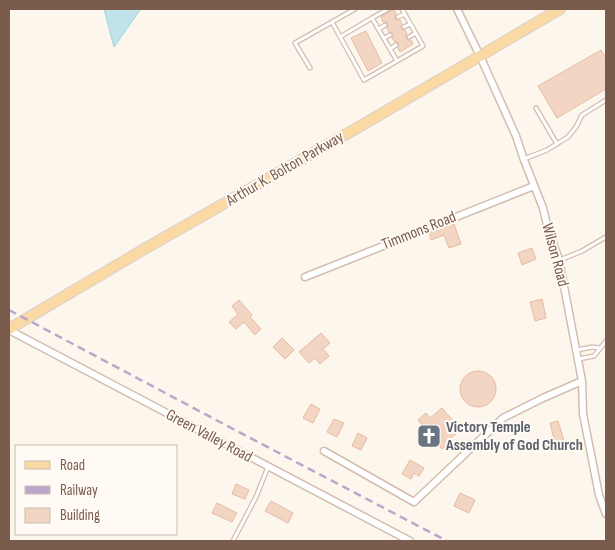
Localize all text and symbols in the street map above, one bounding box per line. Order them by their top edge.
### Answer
street label: Arthur K. Bolton Parkway [222,128,347,211]
street label: Timmons Road [379,207,459,255]
street label: Wilson Road [537,221,573,289]
street label: Green Valley Road [163,405,255,467]
place label: Victory Temple Assembly of God Church [445,418,583,455]
church icon: Victory Temple Assembly of God Church [416,423,442,449]
legend [15,445,178,535]
text: Road [60,456,85,475]
text: Railway [60,481,98,500]
text: Building [60,506,100,525]

